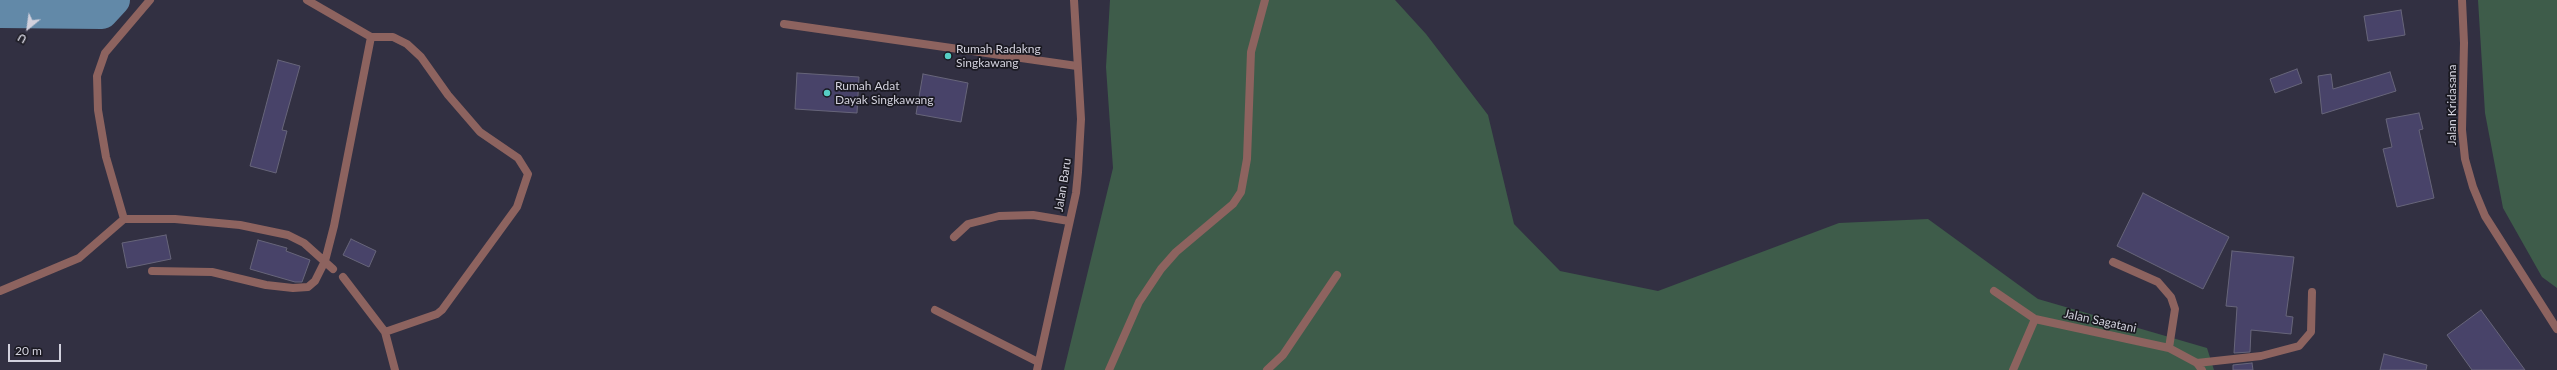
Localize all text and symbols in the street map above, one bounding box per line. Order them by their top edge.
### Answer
north arrow [8,8,48,48]
text: U [15,31,29,47]
place label: Rumah Radakng Singkawang [956,42,1041,70]
marker: Rumah Radakng Singkawang [943,51,953,61]
street label: Jalan Kridasana [2445,64,2459,146]
place label: Rumah Adat Dayak Singkawang [835,79,934,107]
marker: Rumah Adat Dayak Singkawang [822,88,832,98]
street label: Jalan Baru [1052,157,1074,213]
street label: Jalan Sagatani [2062,306,2138,336]
scale bar [10,336,63,362]
text: 20 m [15,343,42,358]

